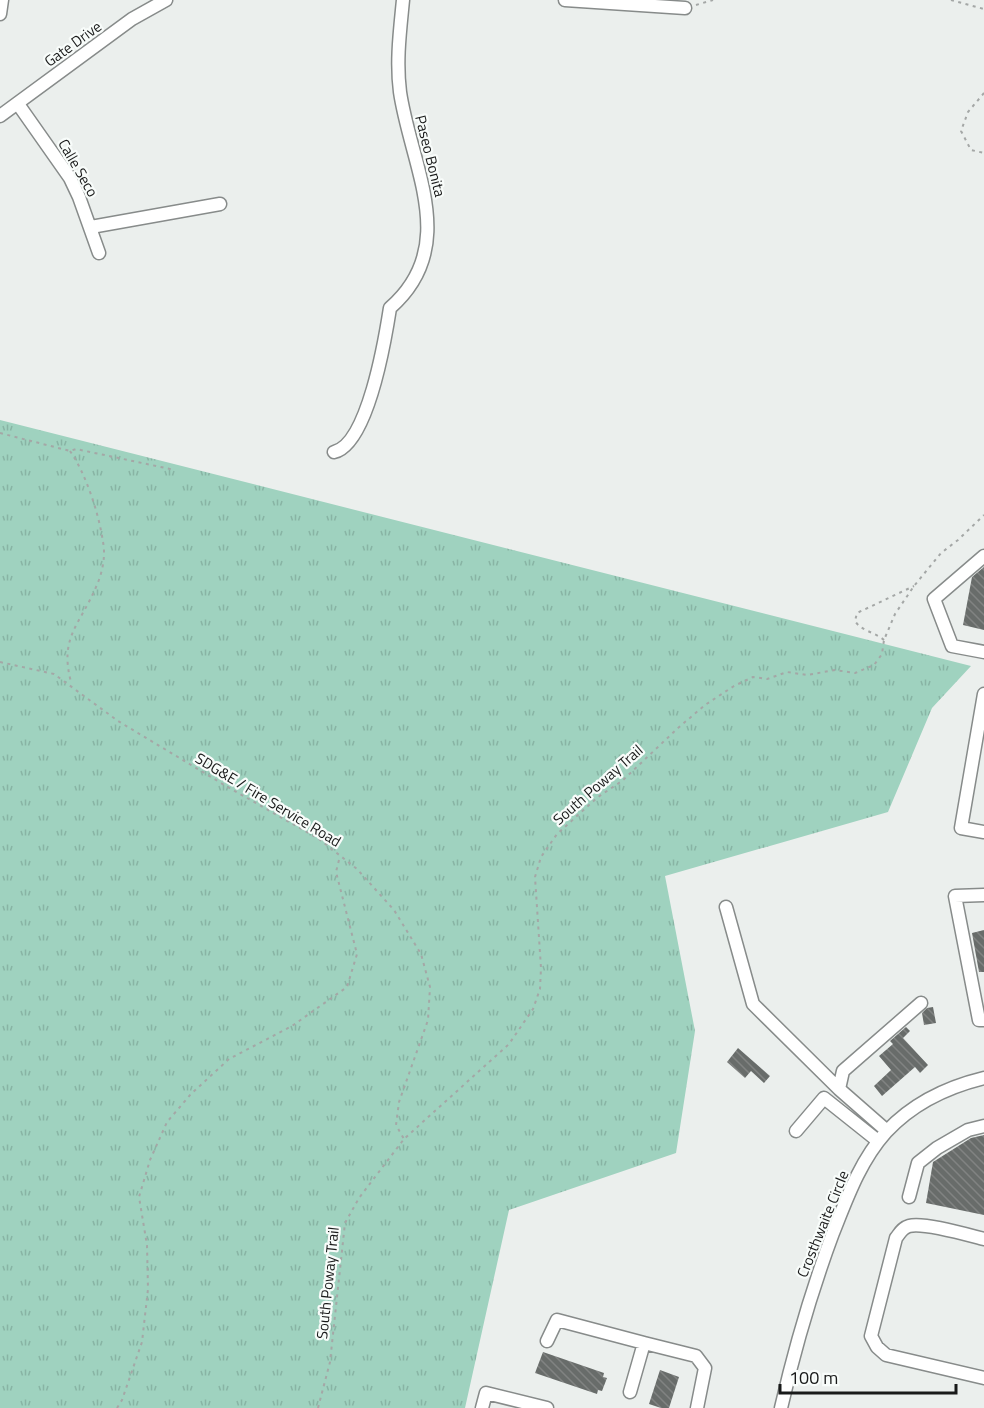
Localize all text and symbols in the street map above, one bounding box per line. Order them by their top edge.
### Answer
street label: Gate Drive [39,15,106,72]
street label: Paseo Bonita [409,113,452,200]
street label: Calle Seco [53,134,104,201]
street label: South Poway Trail [548,739,648,830]
street label: SDG&E / Fire Service Road [191,747,346,852]
street label: Crosthwaite Circle [791,1167,854,1281]
street label: South Poway Trail [310,1226,345,1340]
scale bar [780,1357,956,1395]
text: 100 m [789,1364,838,1391]

